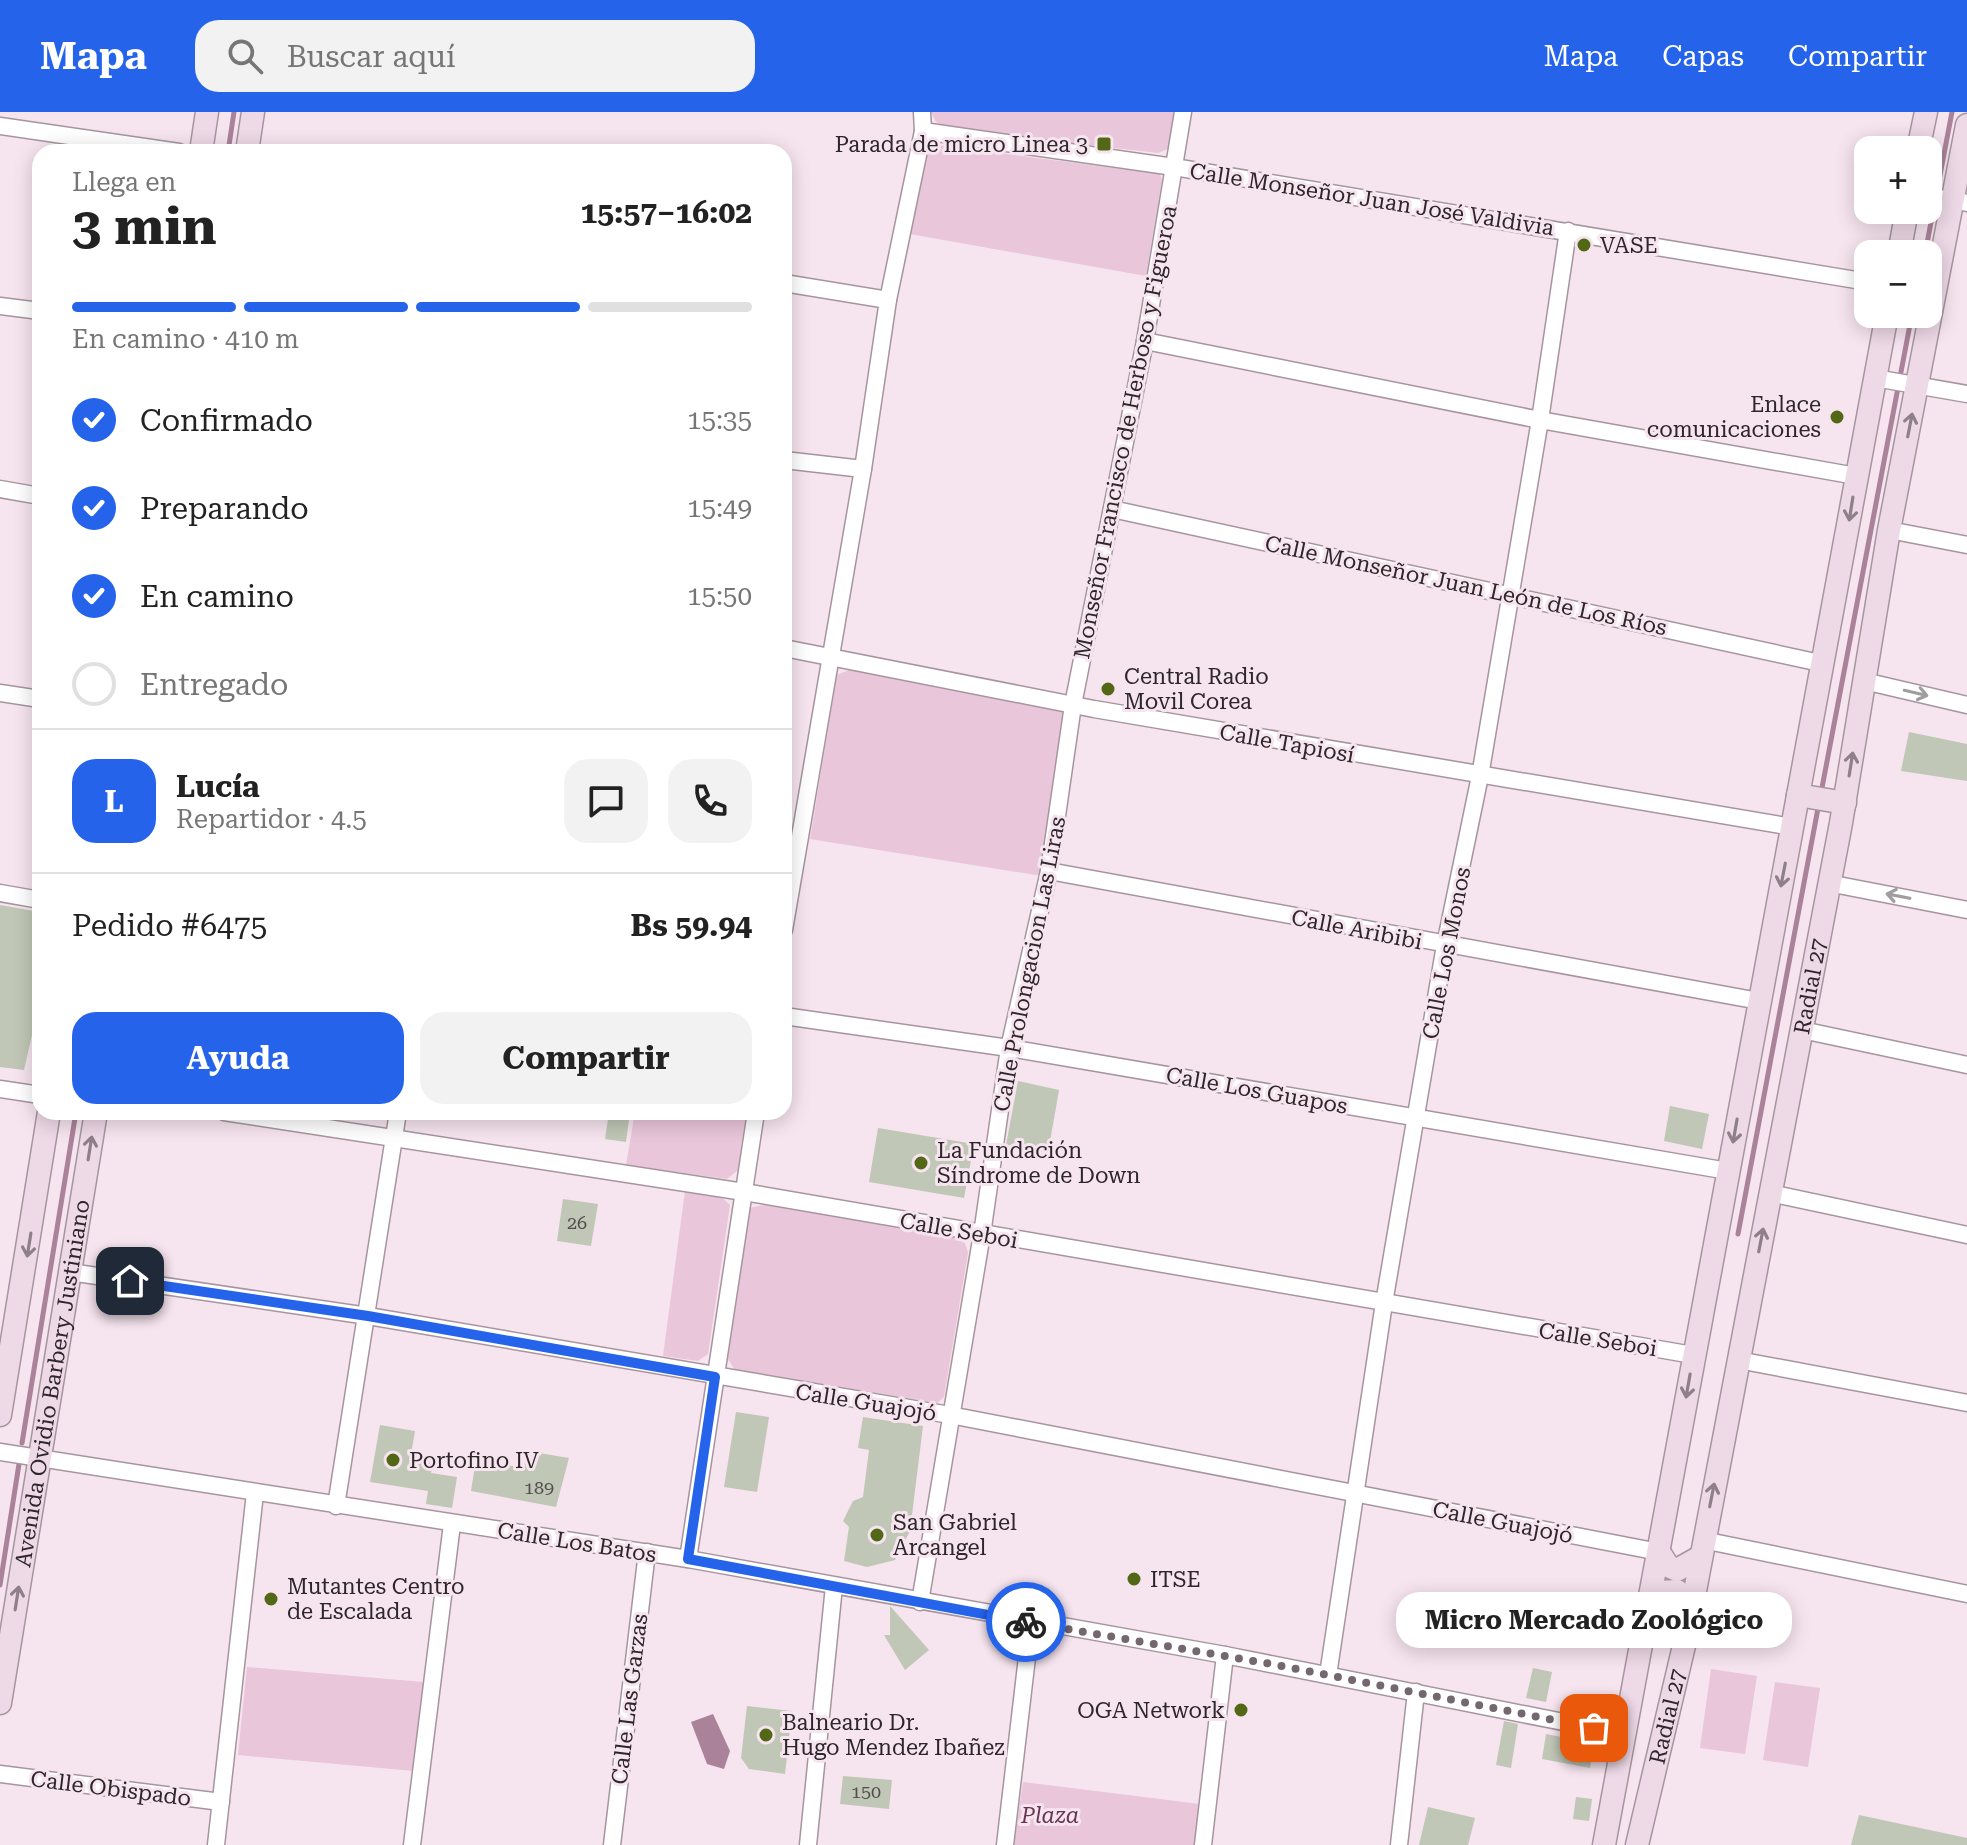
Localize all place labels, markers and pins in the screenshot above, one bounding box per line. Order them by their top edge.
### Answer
place label: Parada de micro Linea 3 [835,132,1088,157]
marker: Parada de micro Linea 3 [1095,135,1113,153]
place label: VASE [1600,233,1658,258]
marker: VASE [1575,236,1593,254]
place label: Enlace comunicaciones [1647,392,1821,442]
marker: Enlace comunicaciones [1828,408,1846,426]
place label: Central Radio Movil Corea [1124,664,1269,714]
marker: Central Radio Movil Corea [1099,680,1117,698]
place label: La Fundación Síndrome de Down [937,1138,1140,1188]
marker: La Fundación Síndrome de Down [912,1154,930,1172]
pin [96,1247,164,1315]
place label: Portofino IV [409,1448,539,1473]
marker: Portofino IV [384,1451,402,1469]
place label: San Gabriel Arcangel [893,1510,1017,1560]
marker: San Gabriel Arcangel [868,1526,886,1544]
place label: ITSE [1150,1567,1201,1592]
marker: ITSE [1125,1570,1143,1588]
place label: Mutantes Centro de Escalada [287,1574,465,1624]
marker: Mutantes Centro de Escalada [262,1590,280,1608]
callout: Micro Mercado Zoológico [1396,1592,1792,1648]
pin [1560,1694,1628,1762]
place label: OGA Network [1077,1698,1225,1723]
marker: OGA Network [1232,1701,1250,1719]
place label: Balneario Dr. Hugo Mendez Ibañez [782,1710,1005,1760]
marker: Balneario Dr. Hugo Mendez Ibañez [757,1726,775,1744]

